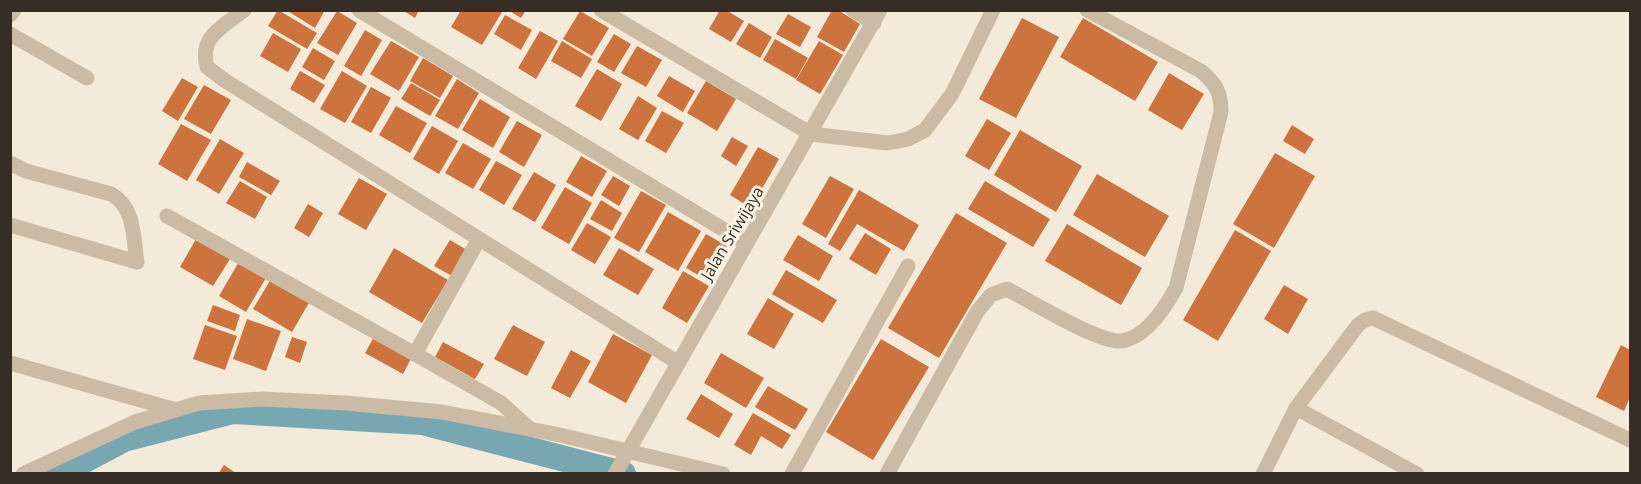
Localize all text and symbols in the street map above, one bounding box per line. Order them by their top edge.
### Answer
street label: Jalan Sriwijaya [694,182,769,286]

